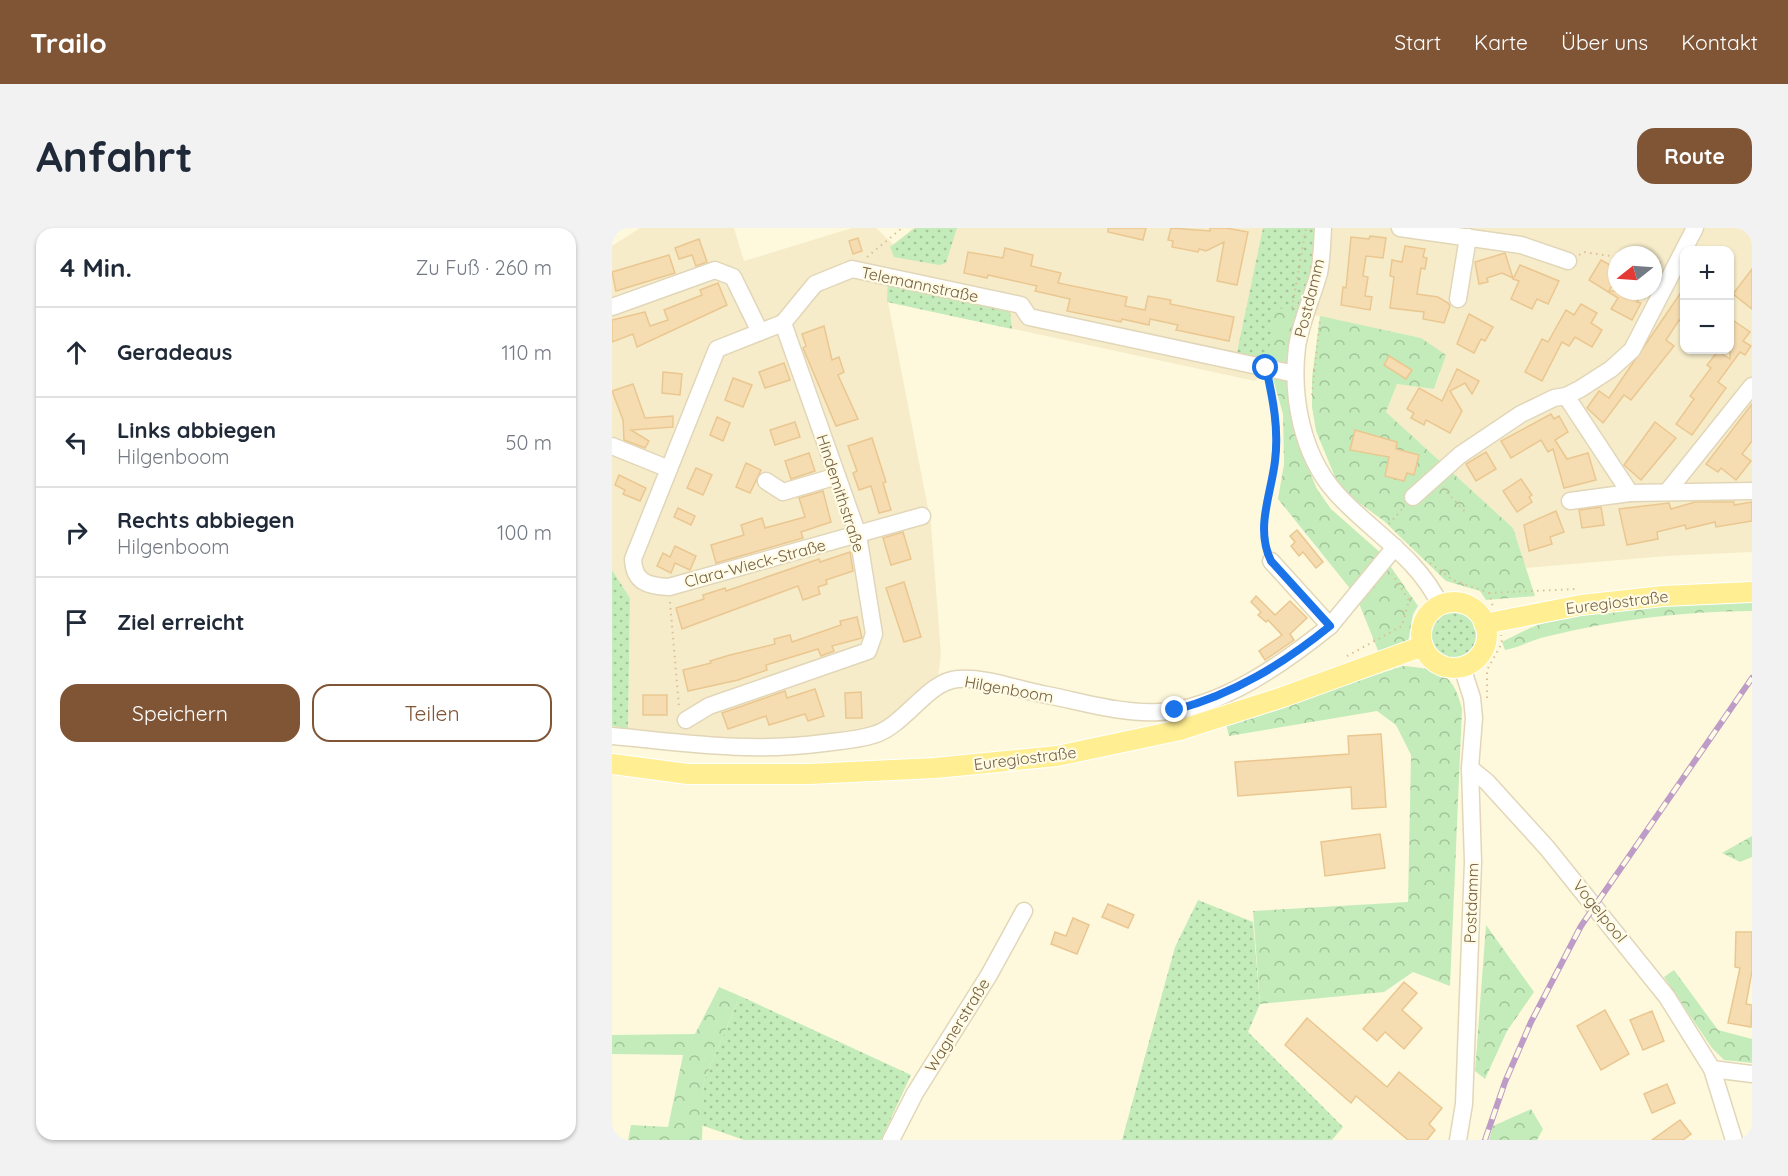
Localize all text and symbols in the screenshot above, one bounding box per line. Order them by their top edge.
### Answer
text: Trailo [30,25,107,60]
text: Start [1394,29,1441,55]
text: Karte [1474,29,1528,55]
text: Über uns [1561,29,1648,55]
text: Kontakt [1681,29,1758,55]
button: Route [1637,128,1752,184]
text: Anfahrt [36,130,193,183]
north arrow [1608,246,1662,300]
map controls [1680,246,1734,354]
button: + [1680,246,1734,300]
text: 4 Min. [60,251,132,284]
text: Zu Fuß · 260 m [416,255,552,280]
street label: Postdamm [1290,257,1328,339]
street label: Telemannstraße [859,262,981,306]
button: − [1680,300,1734,354]
icon: ahead [60,336,93,369]
text: Geradeaus [117,338,232,366]
text: 110 m [502,340,552,365]
route start [1252,354,1278,380]
text: Links abbiegen [117,416,276,444]
icon: left [60,426,93,459]
text: 50 m [506,430,552,455]
street label: Hindemithstraße [813,432,869,554]
text: Hilgenboom [117,444,230,469]
text: Rechts abbiegen [117,506,295,534]
icon: right [60,516,93,549]
text: 100 m [497,520,552,545]
text: Hilgenboom [117,534,230,559]
street label: Clara-Wieck-Straße [682,535,828,591]
street label: Euregiostraße [1565,586,1669,618]
icon: arrive [60,606,93,639]
text: Ziel erreicht [117,608,245,636]
street label: Hilgenboom [963,671,1055,707]
button: Speichern [60,684,300,742]
button: Teilen [312,684,552,742]
route end [1161,696,1187,722]
street label: Euregiostraße [973,742,1077,774]
street label: Postdamm [1460,862,1482,944]
street label: Vogelpool [1569,876,1631,946]
street label: Wagnerstraße [920,974,994,1076]

